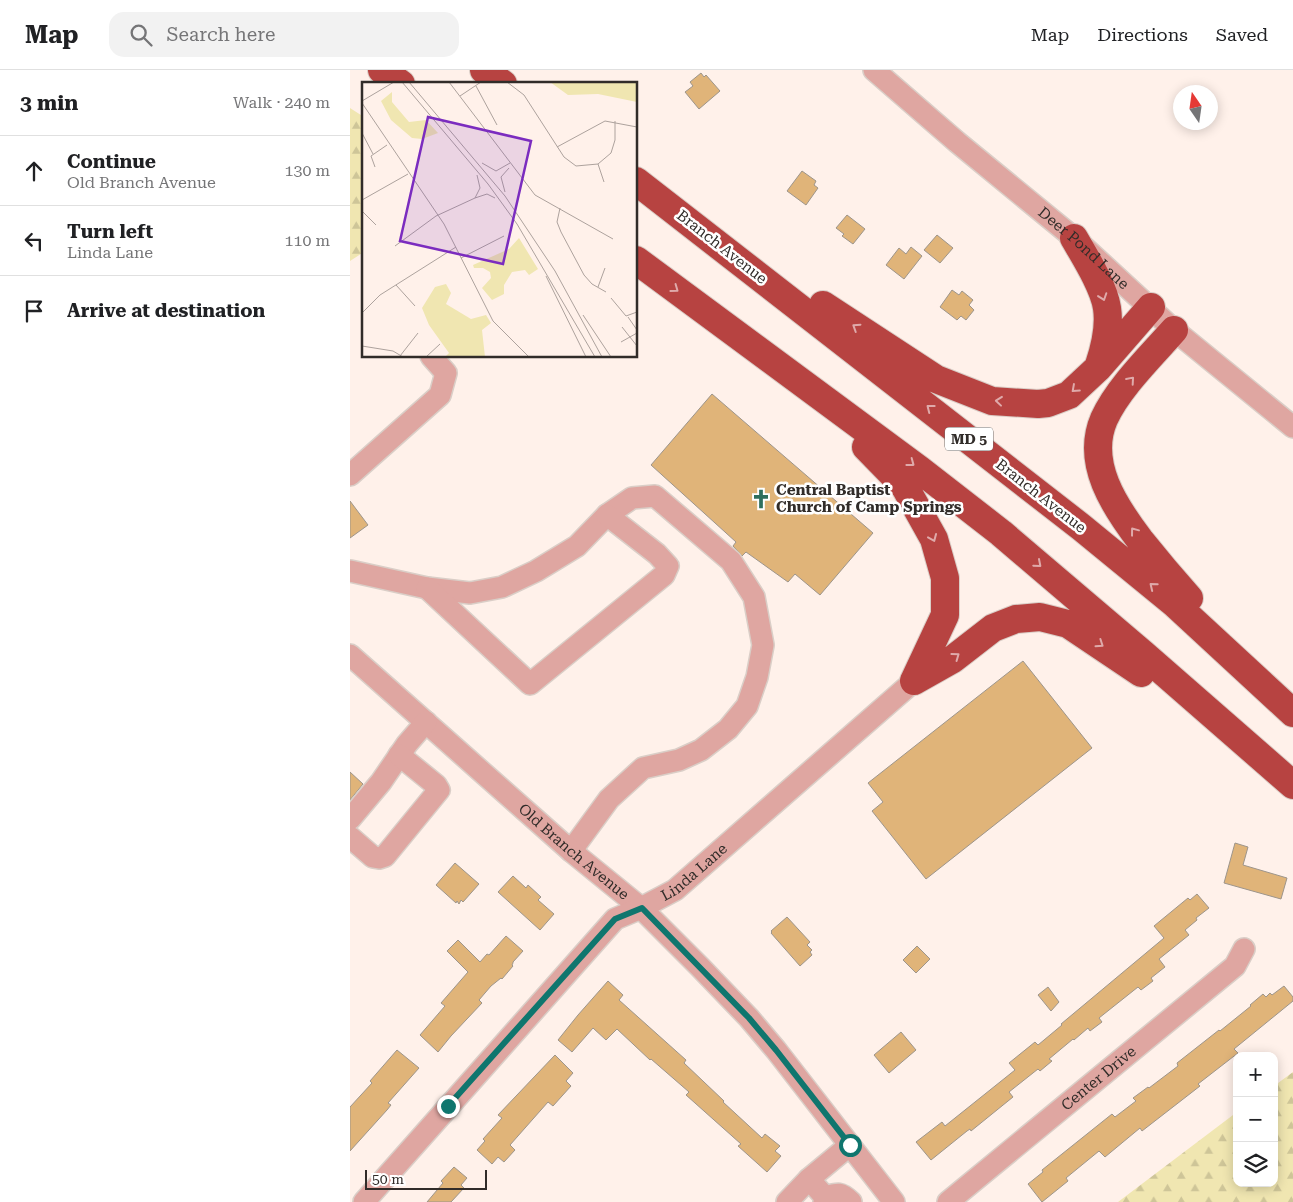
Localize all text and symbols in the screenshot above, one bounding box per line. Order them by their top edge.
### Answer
search box [109,12,459,57]
text: Map [25,21,79,49]
icon: search [127,21,155,49]
text: Search here [167,23,275,46]
text: Map [1031,24,1069,45]
text: Directions [1097,24,1188,45]
text: Saved [1216,24,1268,45]
inset map [362,82,638,358]
north arrow [1173,85,1218,130]
text: 3 min [20,91,78,115]
text: Walk · 240 m [233,93,330,112]
text: Continue [67,150,156,173]
icon: ahead [20,157,48,185]
text: 130 m [284,161,330,180]
text: Old Branch Avenue [67,173,216,192]
street label: Deer Pond Lane [1034,203,1133,293]
street label: Branch Avenue [673,206,771,288]
text: Turn left [67,220,153,243]
icon: left [20,227,48,255]
text: 110 m [284,231,330,250]
text: Linda Lane [67,243,153,262]
one-way arrow [669,283,679,292]
one-way arrow [1098,292,1108,301]
icon: arrive [20,297,48,325]
text: Arrive at destination [67,299,265,322]
one-way arrow [852,324,862,333]
one-way arrow [1125,376,1134,385]
one-way arrow [1072,384,1081,393]
one-way arrow [995,396,1003,407]
one-way arrow [926,405,935,414]
road number: MD 5 [945,428,993,450]
street label: Branch Avenue [992,455,1090,537]
one-way arrow [905,457,915,466]
place label: Central Baptist Church of Camp Springs [776,481,962,516]
church icon: Central Baptist Church of Camp Springs [750,488,772,510]
one-way arrow [1131,528,1139,537]
one-way arrow [926,533,937,542]
one-way arrow [1032,559,1041,567]
one-way arrow [1149,582,1158,591]
one-way arrow [1094,638,1104,647]
one-way arrow [950,653,960,662]
street label: Old Branch Avenue [515,800,633,904]
street label: Linda Lane [658,839,731,905]
street label: Center Drive [1057,1042,1140,1114]
map controls [1233,1052,1278,1187]
button: + [1233,1052,1278,1097]
route end [437,1095,460,1118]
button: − [1233,1097,1278,1142]
route start [839,1134,862,1157]
button: layers [1233,1142,1278,1187]
scale bar [365,1167,488,1190]
text: 50 m [372,1171,404,1187]

